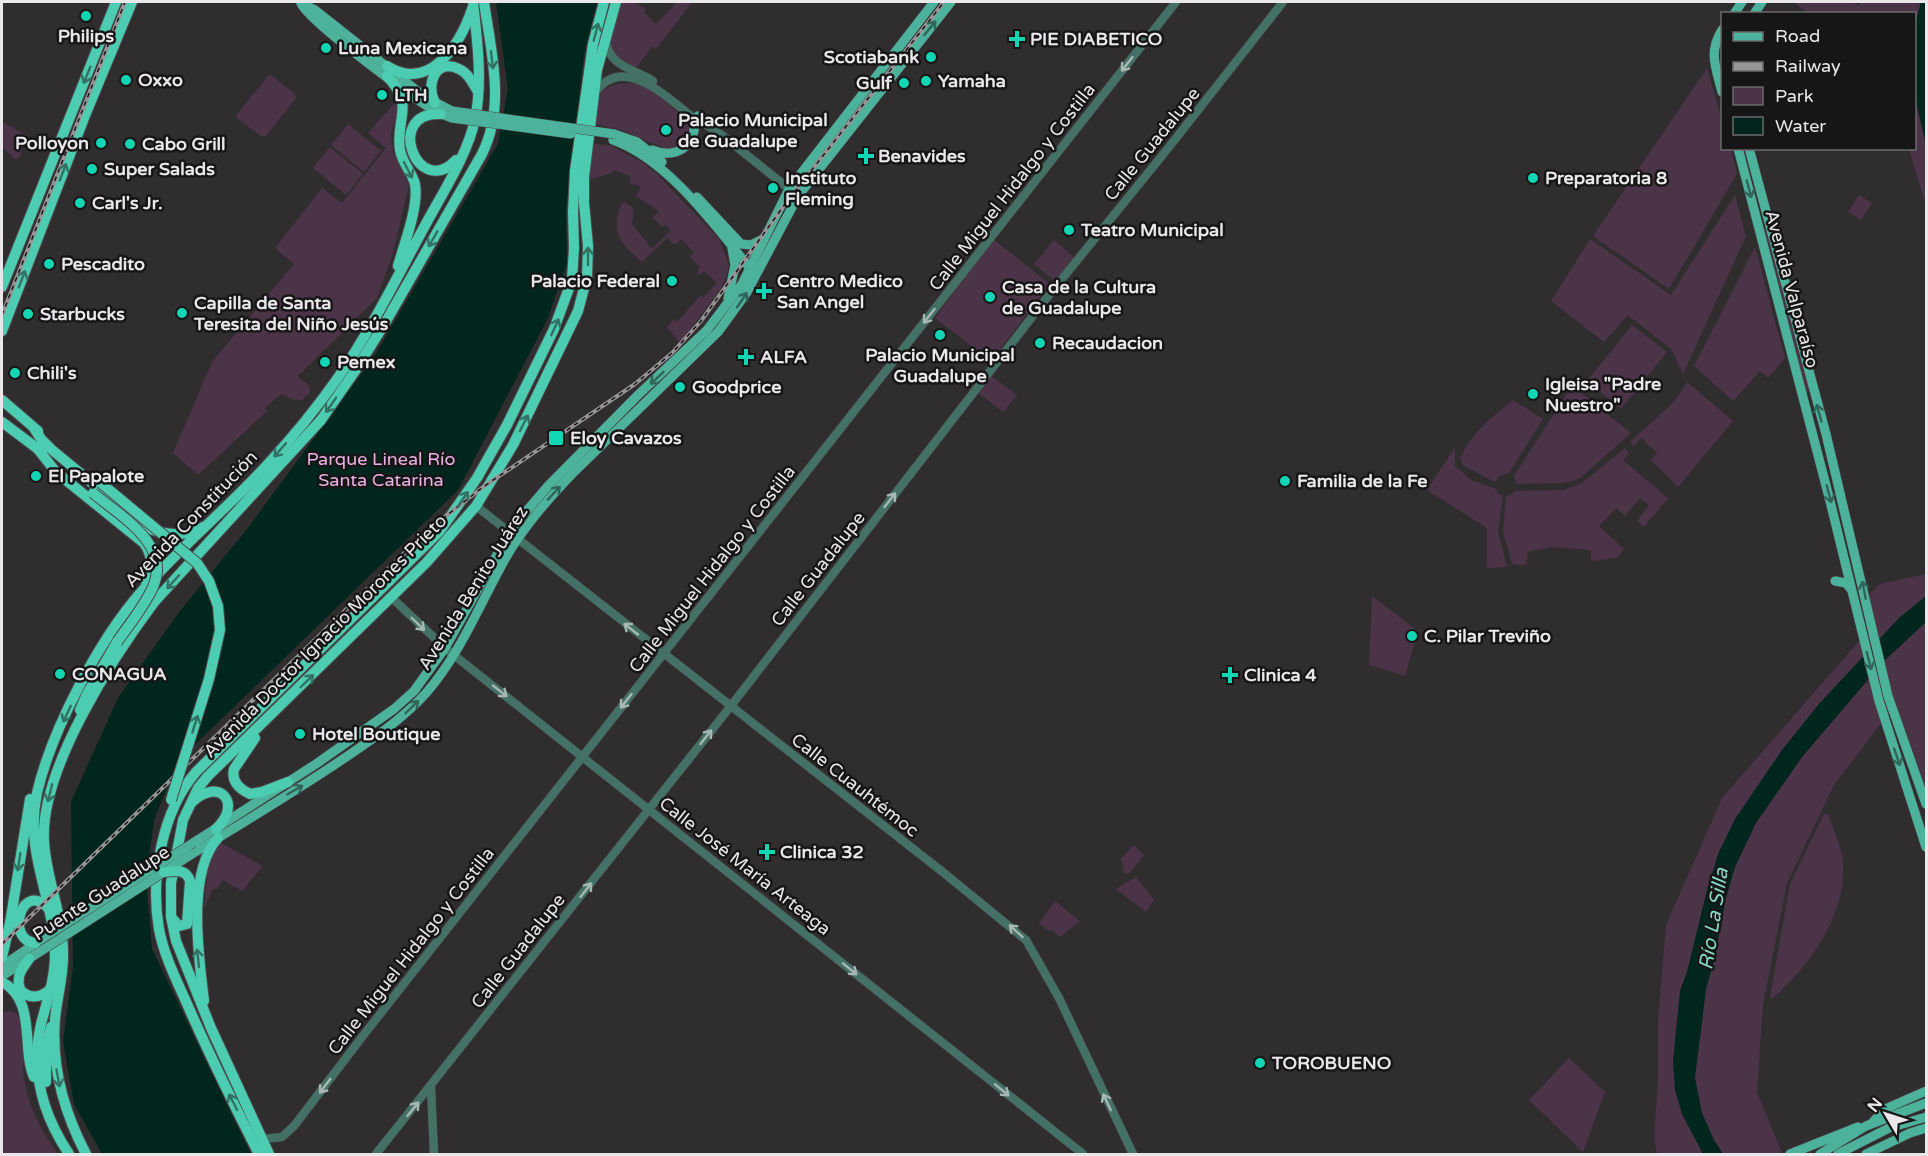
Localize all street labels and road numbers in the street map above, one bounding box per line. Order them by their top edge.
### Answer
street label: Calle Miguel Hidalgo y Costilla [924,79,1100,295]
street label: Calle Guadalupe [1100,83,1204,205]
street label: Avenida Valparaíso [1760,208,1824,370]
street label: Avenida Constitución [120,446,262,592]
street label: Calle Miguel Hidalgo y Costilla [624,461,800,677]
street label: Avenida Benito Juárez [413,502,533,674]
street label: Calle Guadalupe [766,507,870,631]
street label: Avenida Doctor Ignacio Morones Prieto [199,510,451,762]
street label: Calle Cuauhtémoc [787,728,923,842]
street label: Calle José María Arteaga [655,792,835,940]
street label: Puente Guadalupe [28,841,174,945]
street label: Calle Miguel Hidalgo y Costilla [323,843,499,1059]
street label: Calle Guadalupe [466,889,570,1013]

